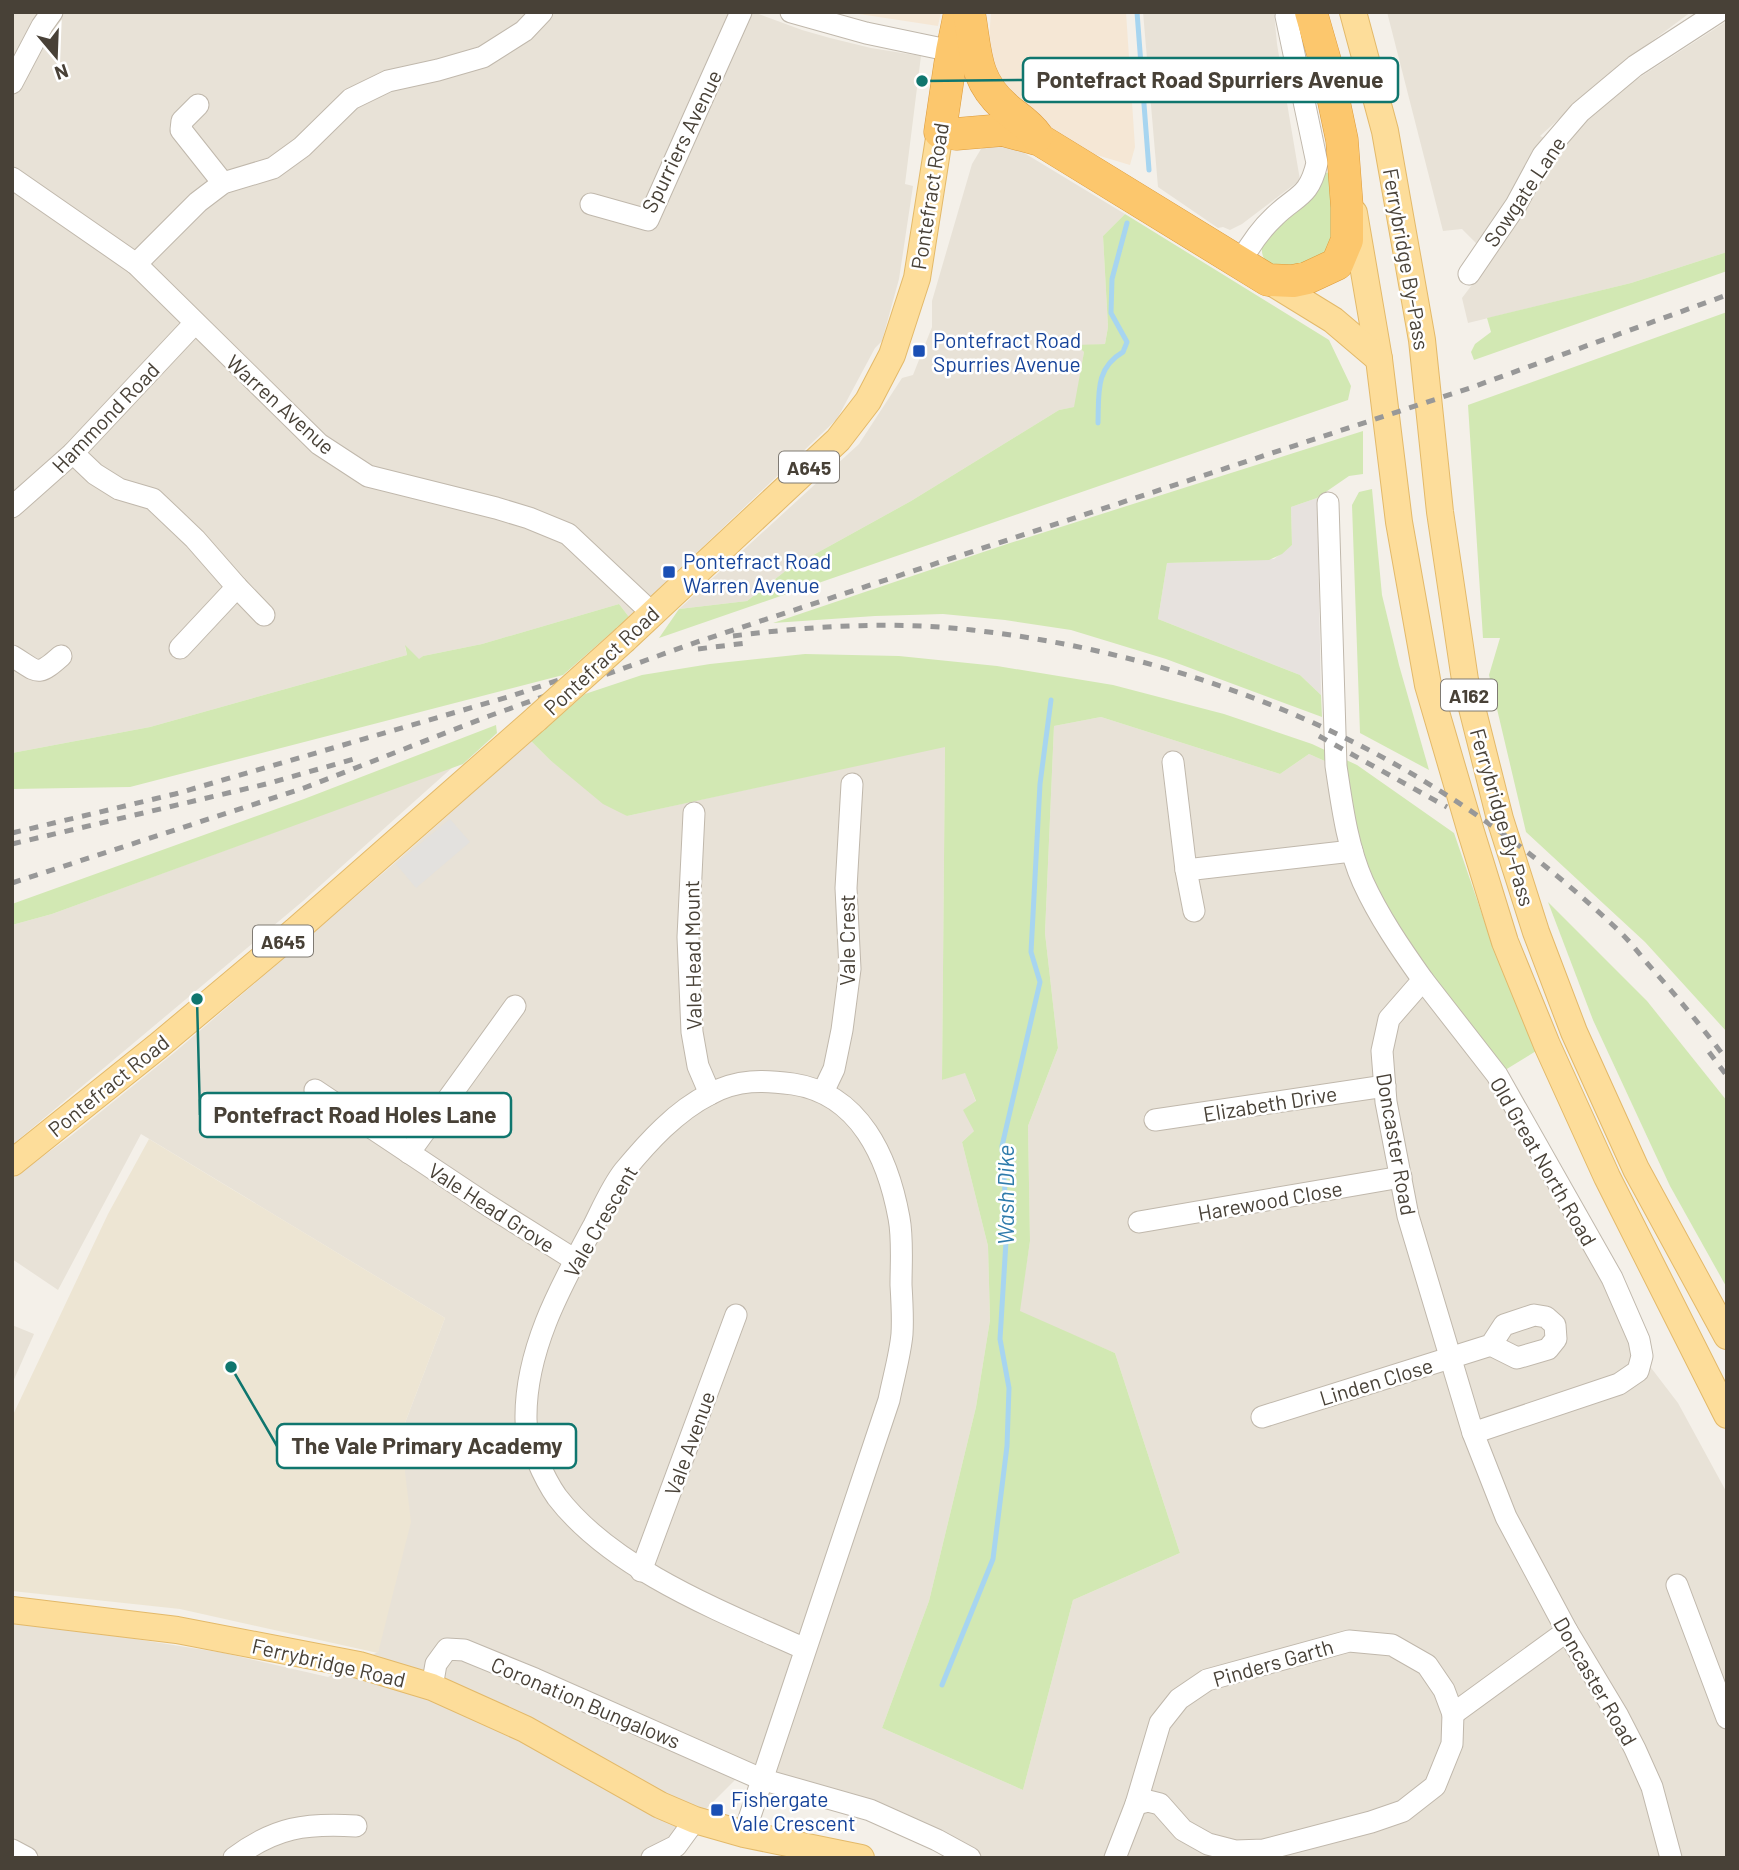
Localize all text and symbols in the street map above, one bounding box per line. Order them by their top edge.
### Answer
north arrow [21,21,91,91]
callout: Pontefract Road Spurriers Avenue [1023,58,1398,102]
text: N [52,60,71,85]
text: Pontefract Road Spurriers Avenue [1036,65,1384,93]
street label: Spurriers Avenue [636,66,726,216]
street label: Pontefract Road [905,121,953,271]
street label: Sowgate Lane [1478,131,1570,251]
street label: Ferrybridge By-Pass [1379,166,1435,352]
place label: Pontefract Road Spurries Avenue [933,327,1081,376]
marker: Pontefract Road Spurries Avenue [911,343,927,359]
street label: Warren Avenue [222,349,340,459]
street label: Hammond Road [46,357,164,477]
road number: A645 [779,452,839,482]
place label: Pontefract Road Warren Avenue [683,548,831,597]
marker: Pontefract Road Warren Avenue [661,564,677,580]
street label: Pontefract Road [538,600,664,720]
road number: A162 [1441,680,1497,710]
street label: Ferrybridge By-Pass [1466,725,1540,909]
street label: Vale Head Mount [678,880,706,1030]
street label: Vale Crest [834,894,859,986]
road number: A645 [253,925,313,956]
street label: Pontefract Road [43,1029,173,1141]
street label: Doncaster Road [1372,1071,1422,1217]
street label: Old Great North Road [1485,1072,1603,1250]
street label: Elizabeth Drive [1201,1080,1339,1126]
callout: Pontefract Road Holes Lane [200,1093,511,1137]
text: Pontefract Road Holes Lane [213,1100,497,1128]
water label: Wash Dike [991,1145,1019,1245]
street label: Vale Head Grove [424,1157,560,1257]
street label: Vale Crescent [558,1161,642,1281]
street label: Harewood Close [1196,1175,1344,1225]
street label: Linden Close [1316,1352,1436,1410]
street label: Vale Avenue [659,1387,719,1499]
callout: The Vale Primary Academy [277,1424,576,1468]
text: The Vale Primary Academy [291,1431,563,1459]
street label: Doncaster Road [1549,1612,1643,1750]
street label: Ferrybridge Road [250,1632,408,1692]
street label: Pinders Garth [1210,1633,1336,1691]
street label: Coronation Bungalows [488,1651,684,1753]
place label: Fishergate Vale Crescent [731,1786,856,1835]
marker: Fishergate Vale Crescent [709,1802,725,1818]

